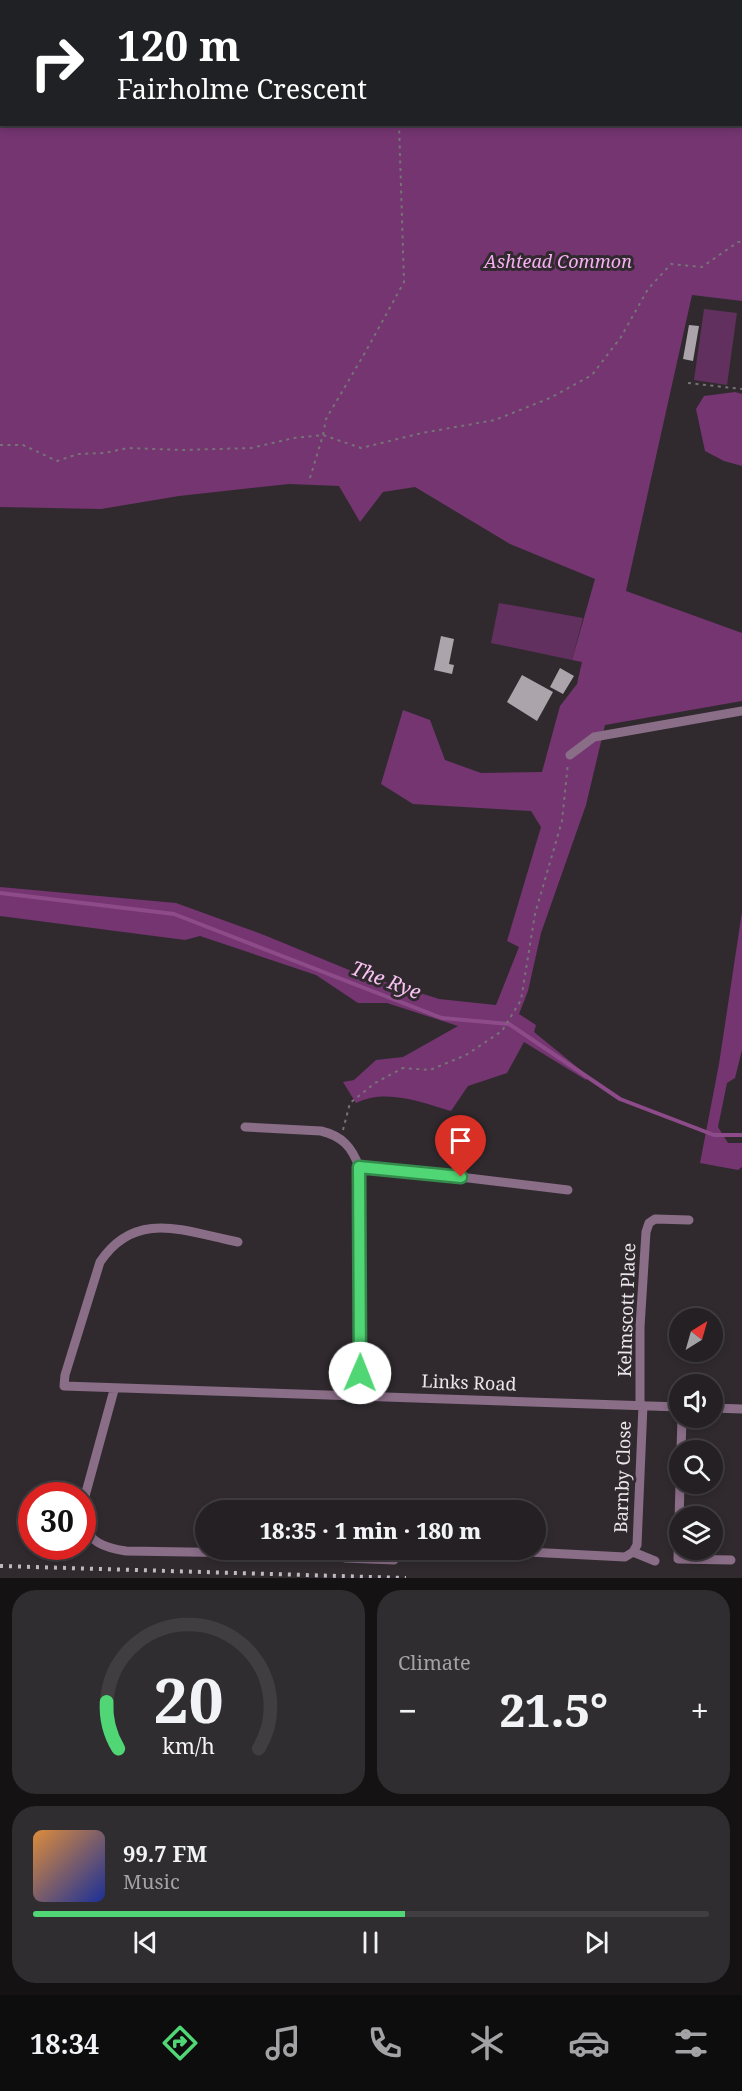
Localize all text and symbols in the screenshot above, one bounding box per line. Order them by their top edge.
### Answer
text: 120 m [117,16,241,73]
icon: right [18,24,96,102]
text: Fairholme Crescent [117,70,367,107]
park label: Ashtead Common [482,249,632,273]
water label: The Rye [347,954,425,1005]
pin [435,1115,486,1177]
icon: arrive [444,1124,477,1157]
street label: Kelmscott Place [612,1242,640,1377]
north arrow [669,1308,723,1362]
map controls [669,1308,723,1560]
position arrow [328,1341,392,1405]
street label: Links Road [421,1368,517,1396]
button: sound [669,1374,723,1428]
street label: Barnby Close [608,1420,636,1534]
button: search [669,1440,723,1494]
speed limit sign: 30 [18,1482,96,1560]
button: layers [669,1506,723,1560]
text: 18:35 · 1 min · 180 m [260,1515,481,1545]
text: Climate [398,1649,471,1676]
text: 20 [153,1656,224,1741]
text: 21.5° [500,1679,608,1740]
text: − [398,1688,417,1733]
text: + [691,1688,709,1733]
text: km/h [162,1731,215,1760]
text: 99.7 FM [123,1838,207,1868]
text: Music [123,1868,180,1895]
icon: previous [129,1926,162,1959]
icon: pause [354,1926,387,1959]
icon: next [580,1926,613,1959]
icon: directions [159,2022,201,2064]
icon: music [262,2022,304,2064]
icon: phone [364,2022,406,2064]
icon: climate [466,2022,508,2064]
icon: car [568,2022,610,2064]
icon: filters [670,2022,712,2064]
text: 18:34 [30,2025,99,2062]

